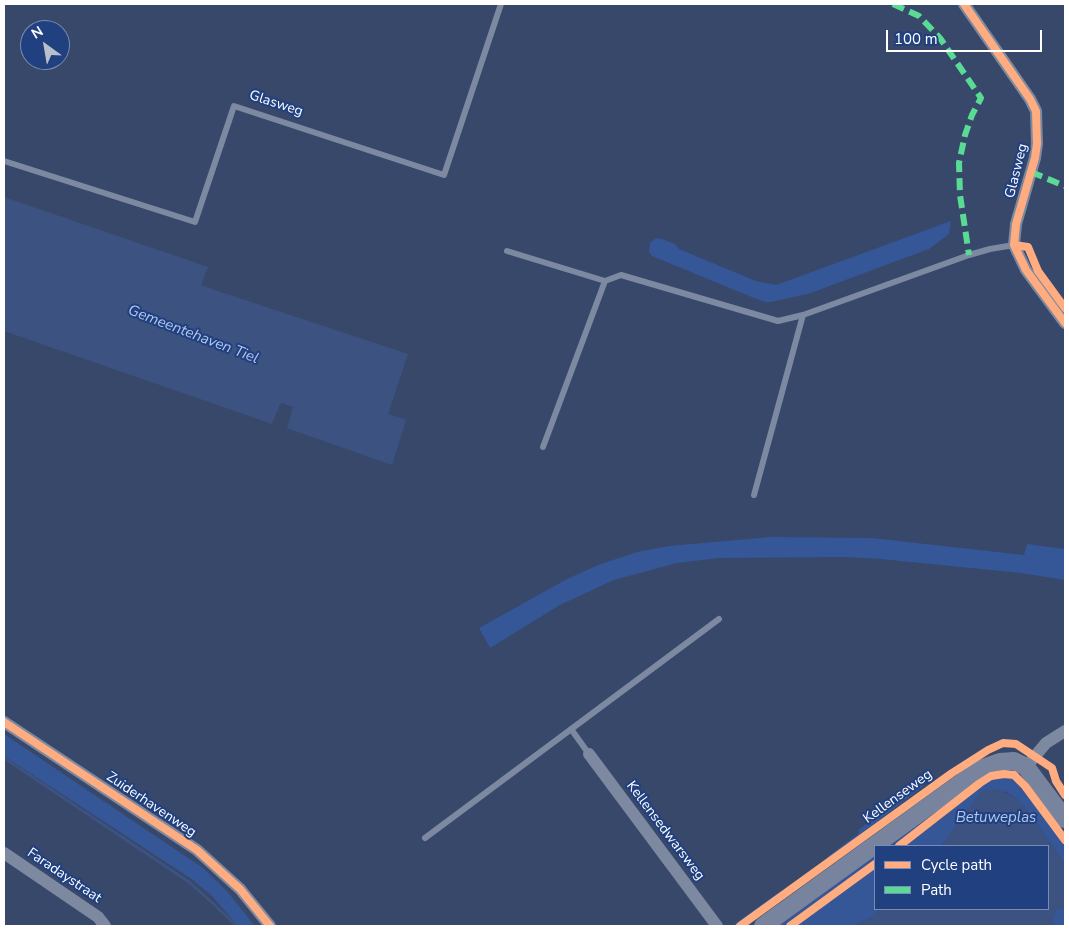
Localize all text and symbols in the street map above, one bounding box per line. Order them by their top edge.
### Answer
north arrow [20,20,70,70]
scale bar [889,20,1045,52]
text: N [28,22,47,44]
text: 100 m [894,29,938,49]
street label: Glasweg [247,87,305,121]
street label: Glasweg [1002,142,1032,200]
water label: Gemeentehaven Tiel [125,302,261,368]
street label: Kellenseweg [860,766,936,828]
street label: Zuiderhavenweg [103,769,199,841]
street label: Kellensedwarsweg [622,778,708,884]
water label: Betuweplas [956,809,1036,827]
street label: Faradaystraat [24,845,104,907]
legend [874,845,1049,910]
text: Cycle path [921,855,992,875]
text: Path [921,880,952,900]

